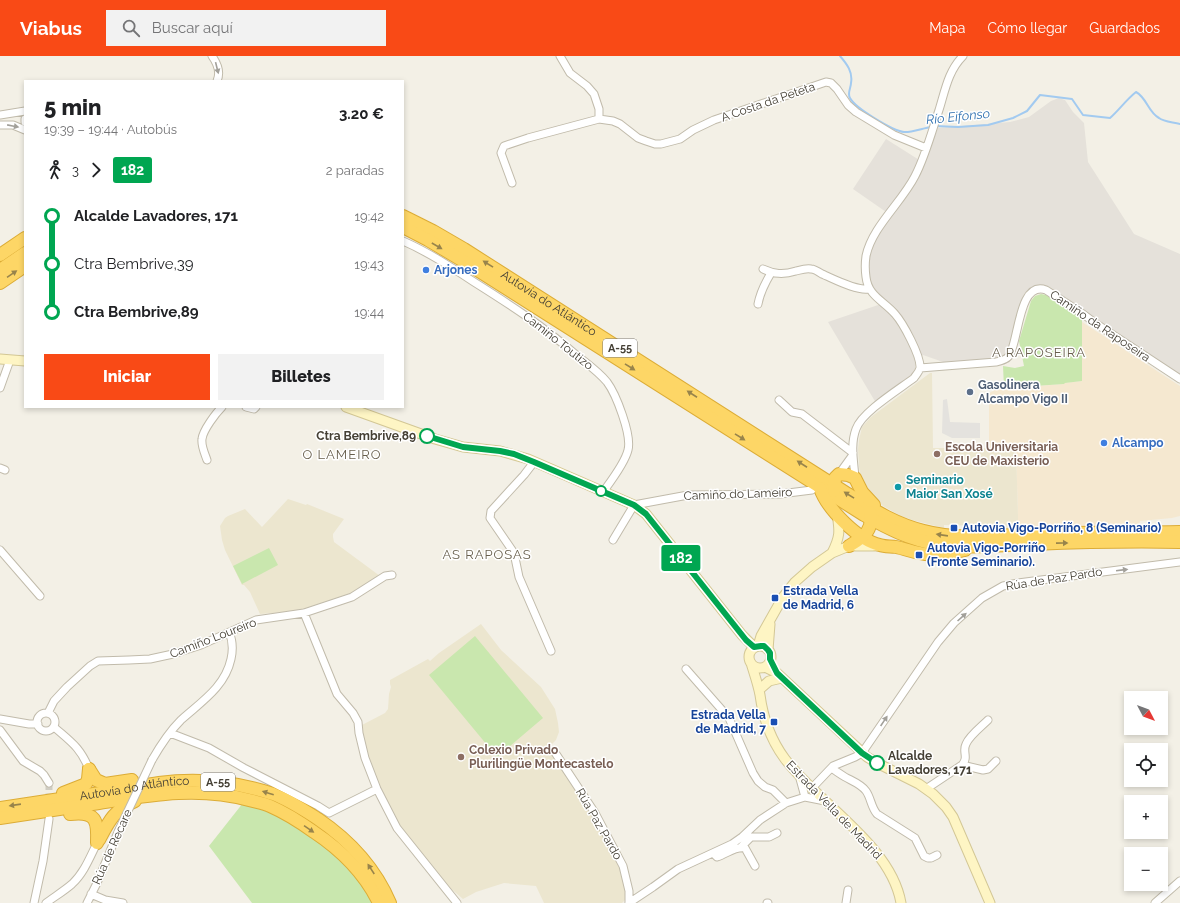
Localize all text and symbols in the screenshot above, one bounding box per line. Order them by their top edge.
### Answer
search box [106,10,386,46]
text: Viabus [20,17,82,39]
icon: search [120,17,142,39]
text: Buscar aquí [152,19,233,37]
text: Mapa [929,20,965,36]
text: Cómo llegar [987,20,1067,36]
text: Guardados [1089,20,1160,36]
one-way arrow [214,62,220,74]
street label: A Costa da Peteta [719,79,817,125]
text: 5 min [44,94,101,120]
text: 3.20 € [339,105,384,123]
water label: Río Eifonso [925,106,991,127]
text: 19:39 – 19:44 · Autobús [44,122,177,137]
one-way arrow [6,123,19,129]
icon: walk [44,159,66,181]
icon: forward [85,159,107,181]
text: 182 [121,162,144,178]
text: 3 [72,163,79,178]
text: 2 paradas [326,163,384,178]
text: Alcalde Lavadores, 171 [74,207,238,225]
text: 19:42 [355,209,384,224]
one-way arrow [432,242,443,249]
text: Ctra Bembrive,39 [74,255,194,273]
text: 19:43 [354,257,384,272]
one-way arrow [483,260,493,268]
place label: Arjones [434,263,478,277]
marker: Arjones [421,265,431,275]
street label: Autovía do Atlántico [498,267,599,339]
one-way arrow [7,270,17,278]
street label: Camiño da Raposeira [1047,287,1153,365]
text: Ctra Bembrive,89 [74,303,199,321]
text: 19:44 [354,305,384,320]
street label: Camiño Toutizo [520,309,596,373]
road number: A-55 [603,339,637,357]
district label: A RAPOSEIRA [992,345,1086,360]
button: Iniciar [44,354,210,400]
button: Billetes [218,354,384,400]
one-way arrow [625,363,636,371]
place label: Gasolinera Alcampo Vigo II [978,378,1068,406]
marker: Gasolinera Alcampo Vigo II [965,387,975,397]
one-way arrow [686,391,698,398]
marker: Ctra Bembrive,89 [419,428,435,444]
place label: Ctra Bembrive,89 [316,429,416,443]
one-way arrow [735,433,745,441]
place label: Alcampo [1112,436,1164,450]
marker: Alcampo [1099,438,1109,448]
place label: Escola Universitaria CEU de Maxisterio [945,440,1058,468]
district label: O LAMEIRO [302,447,382,462]
marker: Escola Universitaria CEU de Maxisterio [932,449,942,459]
one-way arrow [796,461,807,468]
place label: Seminario Maior San Xosé [906,473,993,501]
marker: Seminario Maior San Xosé [893,482,903,492]
unlabelled marker [595,485,607,497]
street label: Camiño do Lameiro [683,485,793,503]
one-way arrow [843,491,855,498]
place label: Autovia Vigo-Porriño, 8 (Seminario) [962,521,1162,535]
marker: Autovia Vigo-Porriño, 8 (Seminario) [949,523,959,533]
one-way arrow [936,531,948,538]
one-way arrow [1056,540,1069,546]
place label: Autovia Vigo-Porriño (Fronte Seminario). [927,541,1046,569]
line badge: 182 [658,545,704,571]
district label: AS RAPOSAS [442,547,532,562]
text: 182 [669,550,693,566]
marker: Autovia Vigo-Porriño (Fronte Seminario). [914,550,924,560]
street label: Rúa de Paz Pardo [1005,564,1103,594]
one-way arrow [1116,566,1128,573]
place label: Estrada Vella de Madrid, 6 [783,584,858,612]
marker: Estrada Vella de Madrid, 6 [770,593,780,603]
one-way arrow [956,612,967,621]
street label: Camiño Loureiro [168,615,258,661]
north arrow [1124,691,1168,735]
map controls [1124,691,1168,891]
place label: Estrada Vella de Madrid, 7 [691,708,766,736]
one-way arrow [880,716,888,726]
marker: Estrada Vella de Madrid, 7 [769,717,779,727]
place label: Colexio Privado Plurilingüe Montecastelo [469,743,613,771]
button: locate [1124,743,1168,787]
place label: Alcalde Lavadores, 171 [888,749,972,777]
marker: Colexio Privado Plurilingüe Montecastelo [456,752,466,762]
marker: Alcalde Lavadores, 171 [869,755,885,771]
street label: Estrada Vella de Madrid [783,758,885,862]
road number: A-55 [201,773,235,791]
street label: Autovía do Atlántico [79,774,190,803]
street label: Rúa Paz Pardo [573,786,625,862]
one-way arrow [262,790,274,796]
button: + [1124,795,1168,839]
one-way arrow [9,802,21,808]
street label: Rúa de Recare [89,807,135,887]
one-way arrow [304,825,315,833]
button: − [1124,847,1168,891]
one-way arrow [367,864,375,874]

